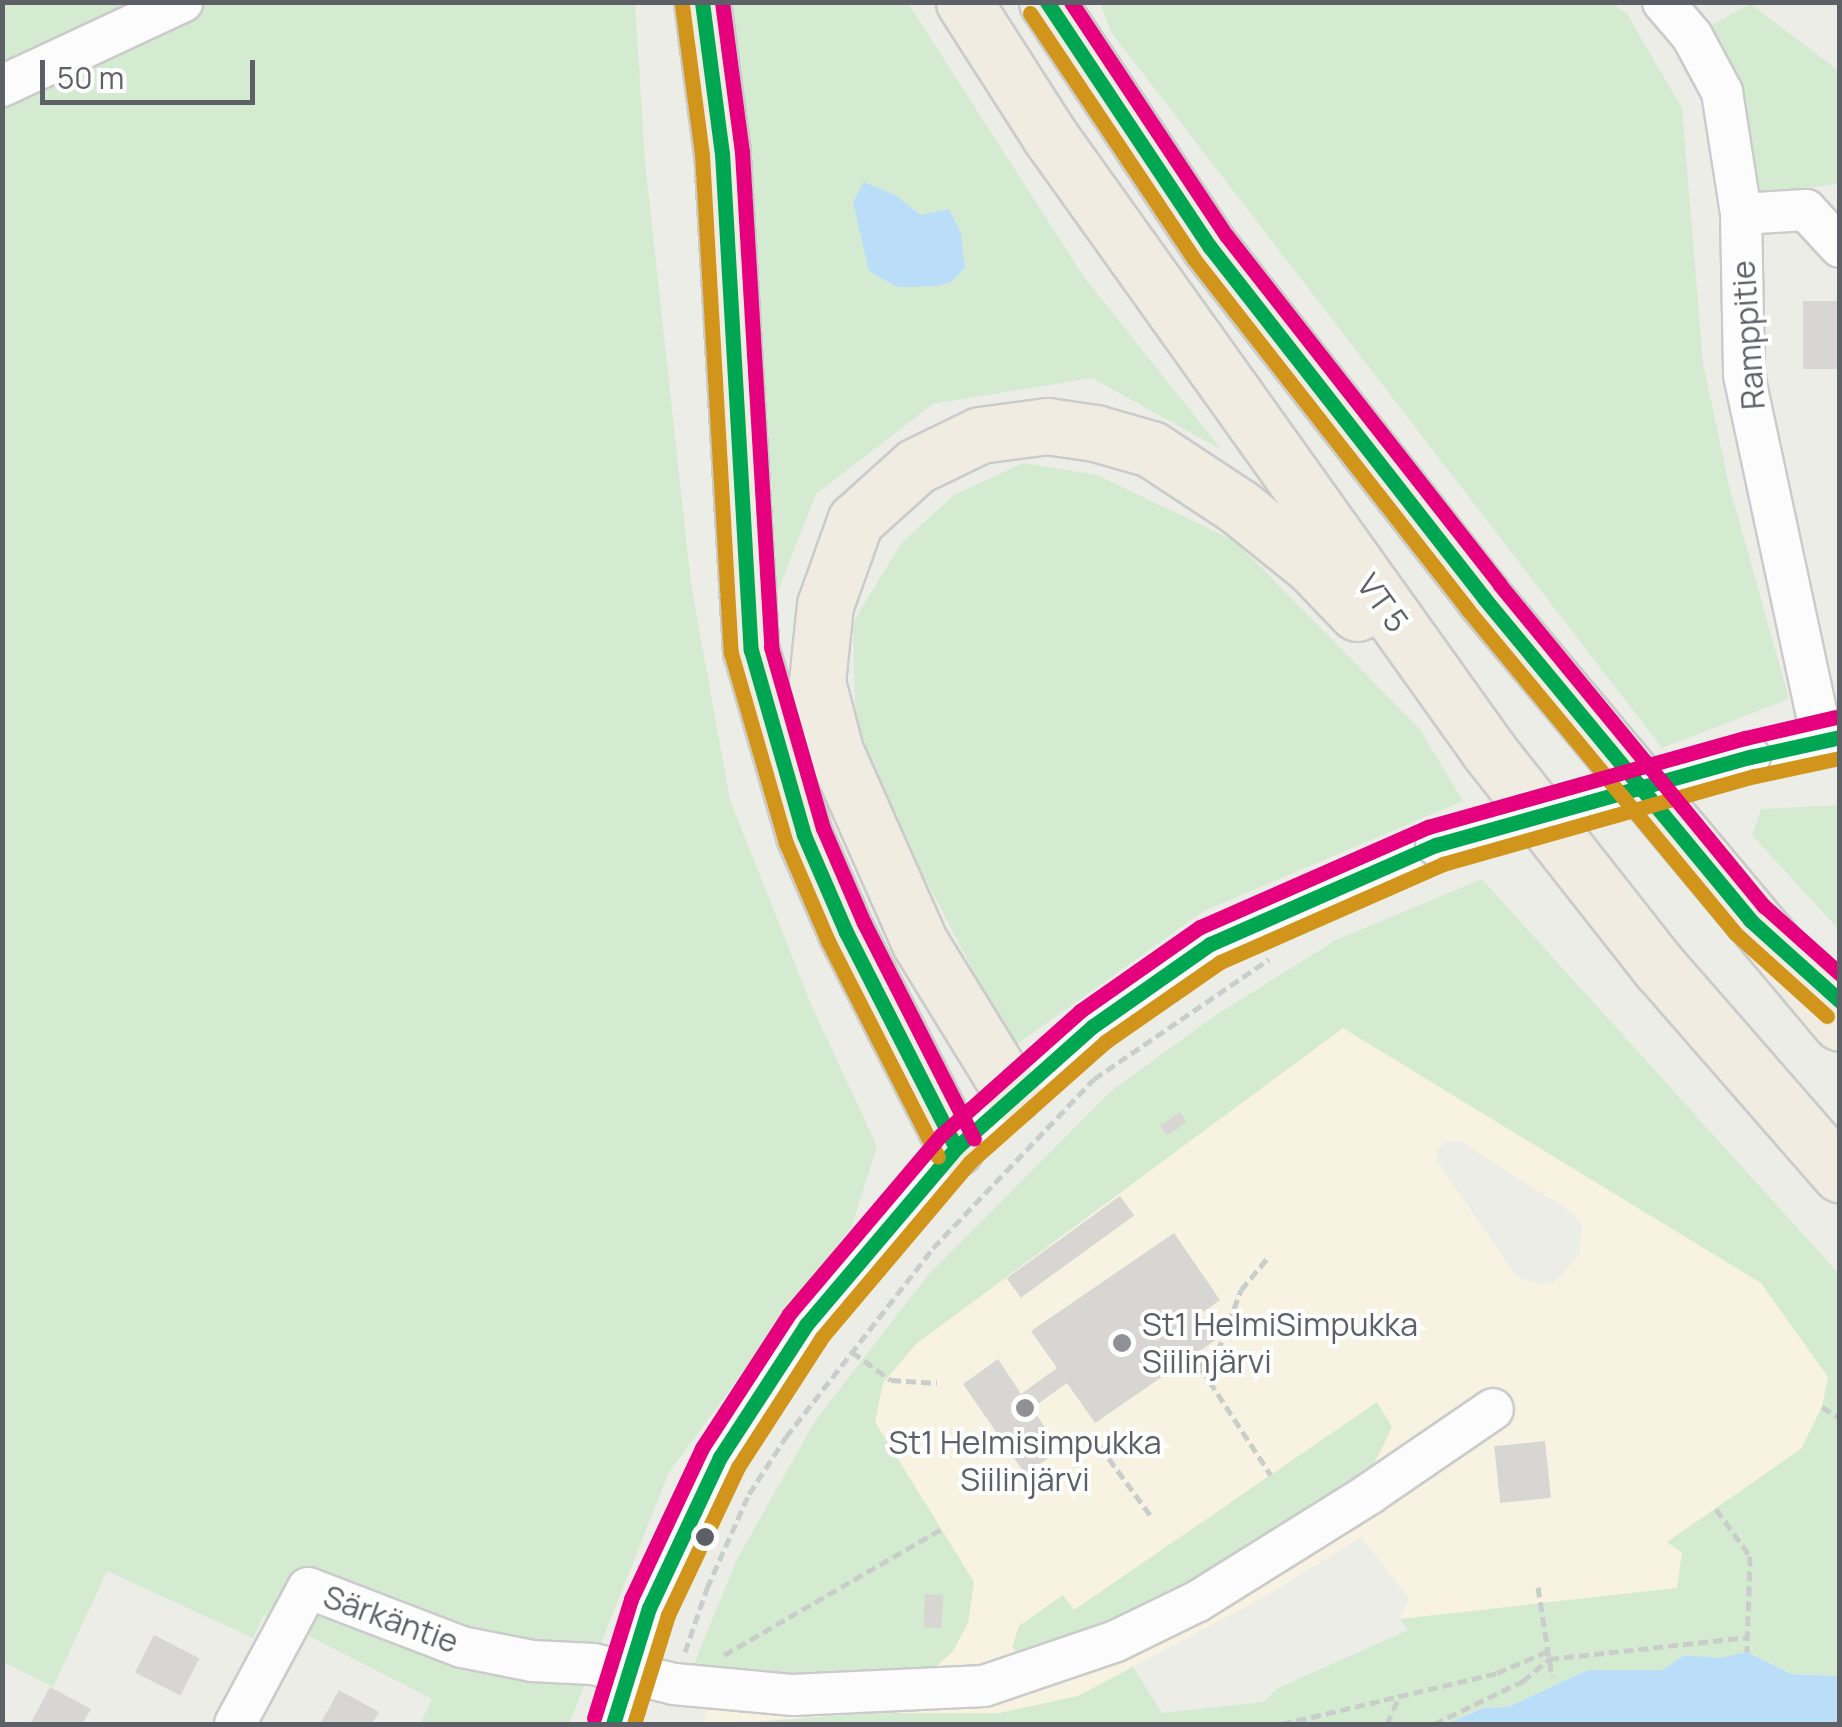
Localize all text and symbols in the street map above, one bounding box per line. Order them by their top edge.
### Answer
scale bar [45,40,260,102]
text: 50 m [57,57,124,98]
street label: Ramppitie [1724,259,1772,411]
street label: VT 5 [1349,566,1417,640]
place label: St1 HelmiSimpukka Siilinjärvi [1142,1306,1418,1381]
marker: St1 HelmiSimpukka Siilinjärvi [1111,1332,1133,1354]
marker: St1 Helmisimpukka Siilinjärvi [1014,1397,1036,1419]
place label: St1 Helmisimpukka Siilinjärvi [889,1424,1161,1499]
unlabelled marker [695,1527,715,1547]
street label: Särkäntie [318,1577,464,1661]

